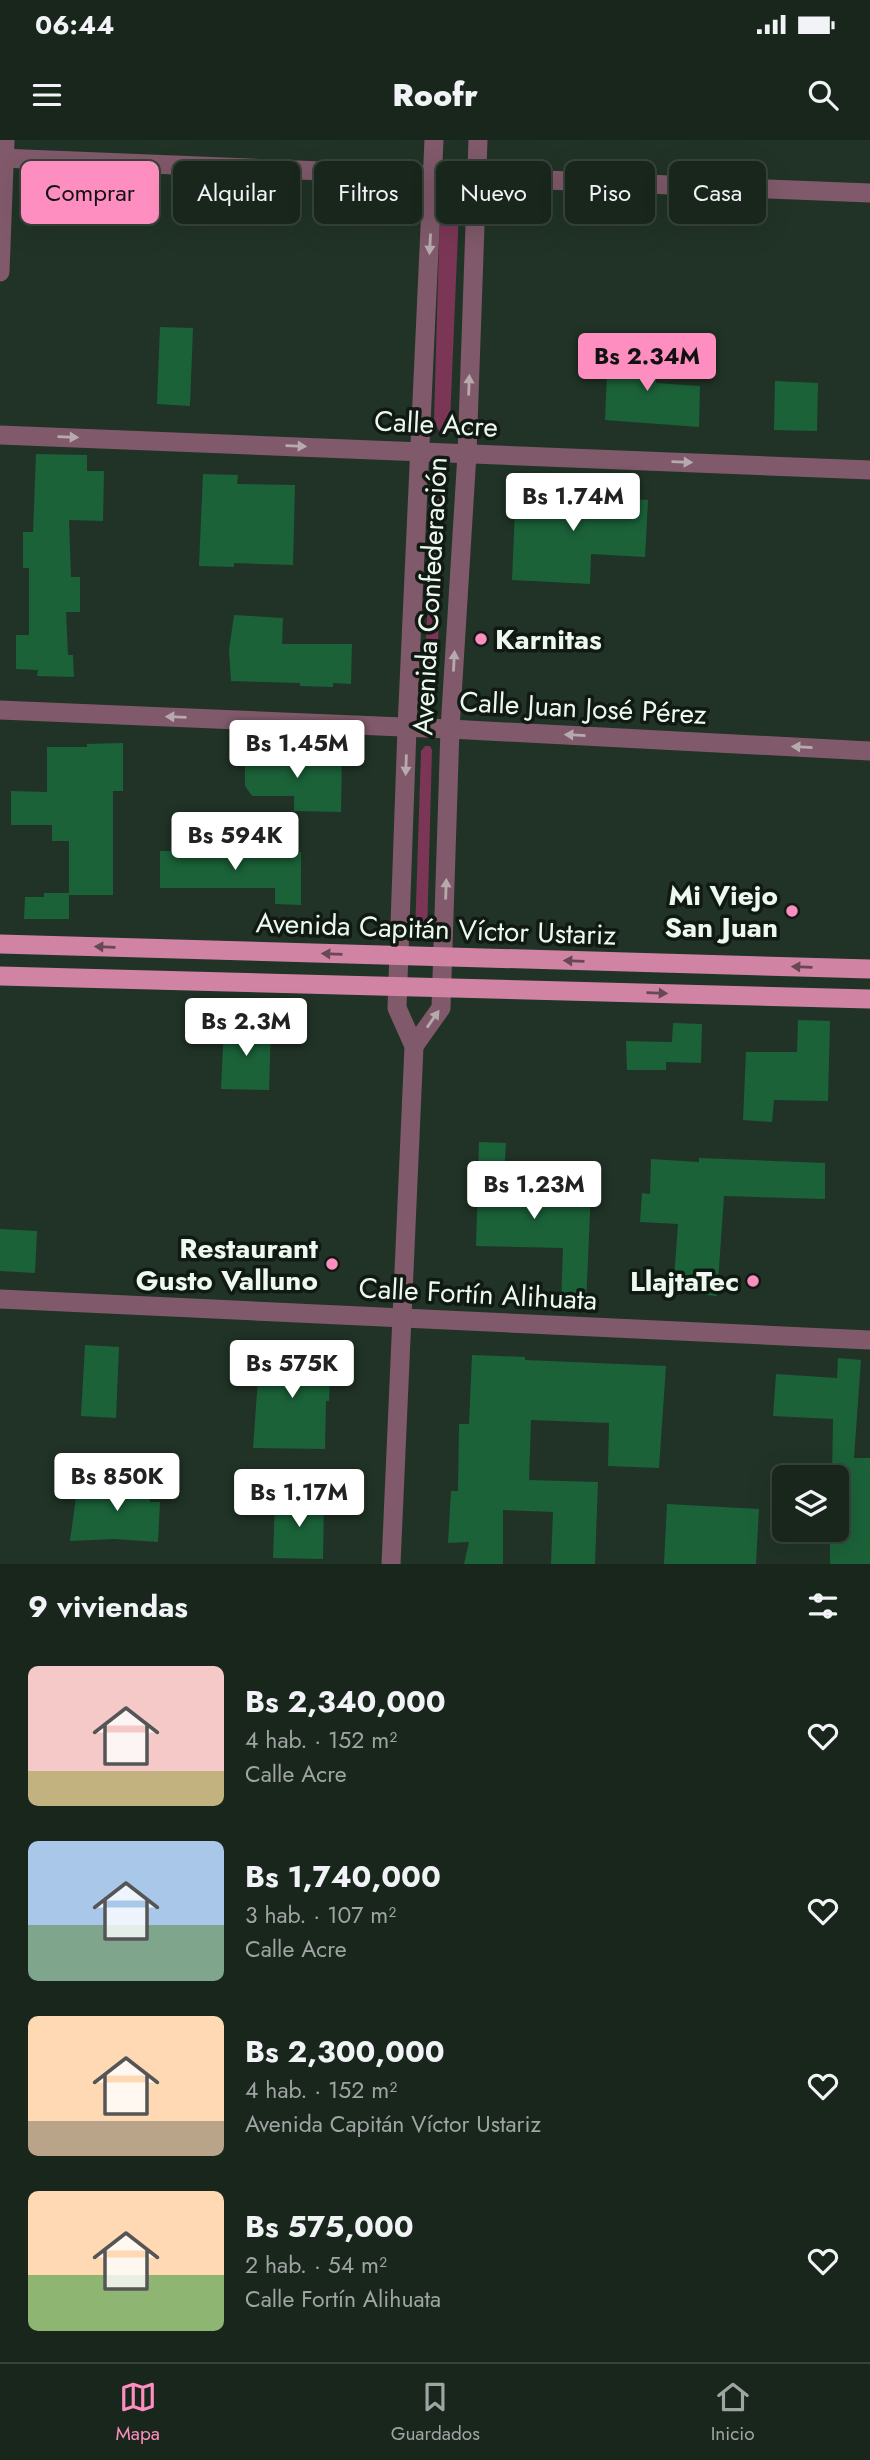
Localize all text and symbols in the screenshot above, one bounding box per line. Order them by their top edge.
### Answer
text: 06:44 [35,6,114,44]
text: Roofr [392,72,478,118]
icon: menu [28,76,66,114]
icon: search [804,76,842,114]
chip: Comprar [21,161,159,224]
chip: Alquilar [173,161,300,224]
chip: Filtros [314,161,422,224]
chip: Nuevo [436,161,551,224]
chip: Piso [565,161,655,224]
chip: Casa [669,161,766,224]
one-way arrow [425,234,436,256]
pin: Bs 2.34M [575,334,719,393]
text: Bs 2.34M [594,339,700,373]
one-way arrow [464,374,475,396]
street label: Calle Acre [373,400,499,448]
one-way arrow [57,432,79,443]
one-way arrow [285,441,307,452]
street label: Avenida Confederación [402,456,458,736]
one-way arrow [671,457,693,468]
pin: Bs 1.74M [501,474,645,533]
text: Bs 1.74M [522,479,624,513]
place label: Karnitas [495,619,602,660]
marker: Karnitas [473,631,489,647]
one-way arrow [449,649,460,671]
street label: Calle Juan José Pérez [458,681,708,735]
one-way arrow [165,712,187,723]
pin: Bs 1.45M [225,720,369,780]
text: Bs 1.45M [245,726,349,760]
one-way arrow [563,730,585,741]
one-way arrow [791,742,813,753]
one-way arrow [401,754,412,776]
pin: Bs 594K [170,812,300,872]
text: Bs 594K [187,818,283,852]
place label: Mi Viejo San Juan [664,875,778,948]
one-way arrow [440,878,451,900]
street label: Avenida Capitán Víctor Ustariz [255,902,617,956]
marker: Mi Viejo San Juan [784,903,800,919]
one-way arrow [93,942,115,953]
one-way arrow [321,948,343,960]
one-way arrow [563,955,585,966]
one-way arrow [791,961,813,973]
one-way arrow [647,988,669,999]
pin: Bs 2.3M [181,998,311,1058]
text: Bs 2.3M [201,1004,291,1038]
one-way arrow [426,1010,440,1028]
pin: Bs 1.23M [462,1161,606,1221]
text: Bs 1.23M [483,1167,585,1201]
place label: Restaurant Gusto Valluno [136,1228,318,1301]
marker: Restaurant Gusto Valluno [324,1256,340,1272]
place label: LlajtaTec [630,1261,739,1302]
street label: Calle Fortín Alihuata [358,1267,598,1321]
marker: LlajtaTec [745,1273,761,1289]
pin: Bs 575K [227,1340,357,1400]
text: Bs 575K [246,1346,338,1380]
pin: Bs 850K [52,1454,182,1513]
text: Bs 850K [70,1459,164,1493]
map controls [772,1465,849,1542]
button: layers [772,1465,849,1542]
pin: Bs 1.17M [227,1470,371,1529]
text: Bs 1.17M [250,1475,348,1509]
text: 9 viviendas [28,1585,188,1628]
icon: filters [804,1587,842,1625]
text: Bs 2,340,000 [245,1680,446,1723]
icon: home [84,1694,168,1778]
icon: heart [804,1717,842,1755]
text: 4 hab. · 152 m² [245,1723,397,1757]
text: Calle Acre [245,1757,347,1791]
text: Bs 1,740,000 [245,1855,441,1898]
icon: home [84,1869,168,1953]
icon: heart [804,1892,842,1930]
text: 3 hab. · 107 m² [245,1898,396,1932]
text: Calle Acre [245,1932,347,1966]
text: Bs 2,300,000 [245,2030,445,2073]
icon: home [84,2044,168,2128]
icon: heart [804,2067,842,2105]
text: 4 hab. · 152 m² [245,2073,397,2107]
text: Avenida Capitán Víctor Ustariz [245,2107,541,2141]
text: Bs 575,000 [245,2205,414,2248]
icon: home [84,2219,168,2303]
icon: heart [804,2242,842,2280]
text: 2 hab. · 54 m² [245,2248,387,2282]
text: Calle Fortín Alihuata [245,2282,441,2316]
tab: Mapa [115,2378,160,2447]
tab: Guardados [391,2378,480,2447]
tab: Inicio [711,2378,755,2447]

